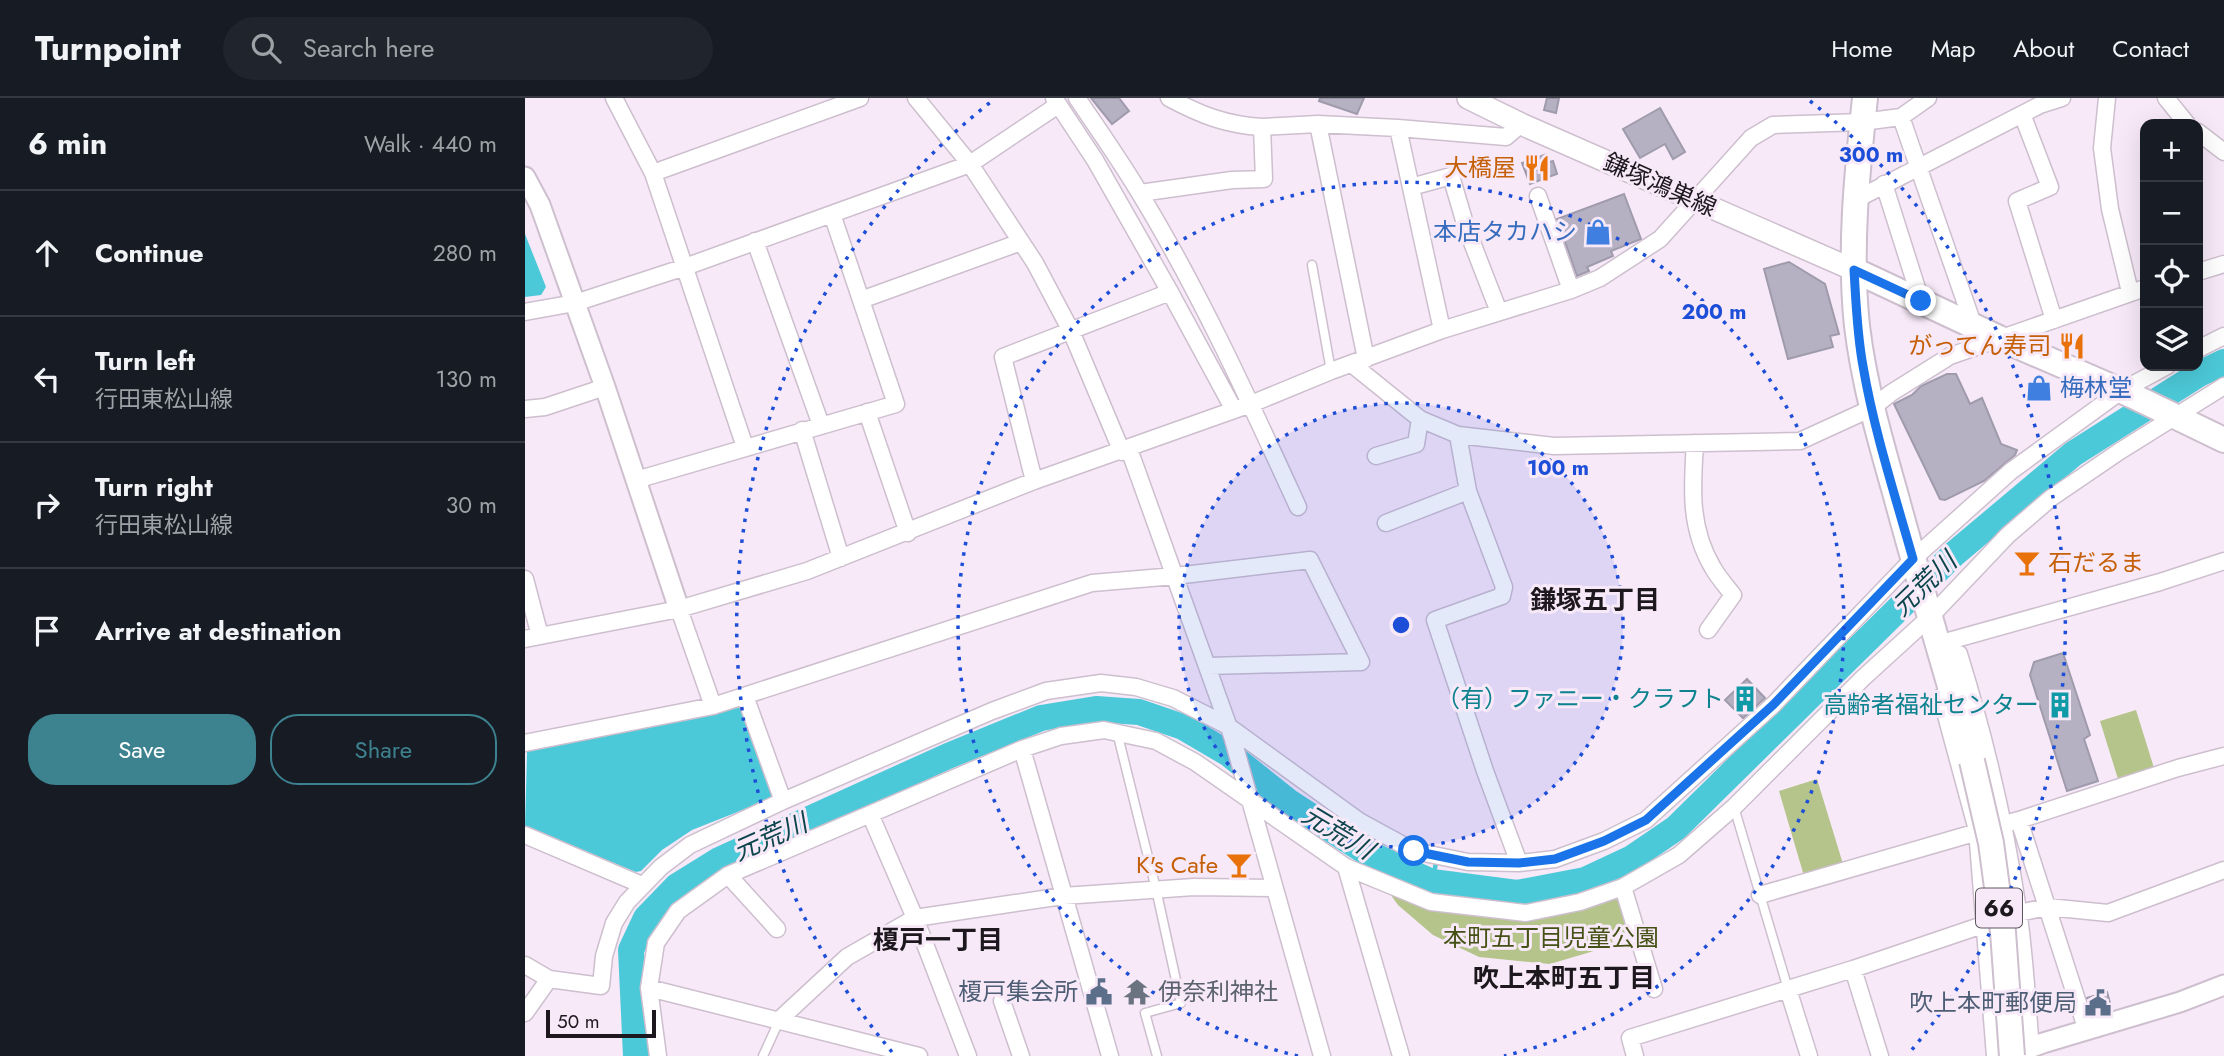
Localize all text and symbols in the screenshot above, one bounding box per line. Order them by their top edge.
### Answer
search box [223,17,713,80]
text: Turnpoint [35,25,181,72]
icon: search [247,29,285,67]
text: Search here [303,29,434,67]
text: Home [1831,31,1893,66]
text: Map [1931,31,1975,66]
text: About [2013,31,2074,66]
text: Contact [2112,31,2189,66]
map controls [2140,119,2203,371]
button: + [2140,119,2203,182]
text: 6 min [28,122,107,165]
text: Walk · 440 m [364,127,497,161]
text: 300 m [1839,140,1903,170]
street label: 鎌塚鴻巣線 [1598,144,1722,225]
place label: 大橋屋 [1444,150,1516,185]
restaurant icon: 大橋屋 [1522,153,1552,183]
button: − [2140,182,2203,245]
place label: 本店タカハシ [1433,214,1577,249]
shop icon: 本店タカハシ [1583,217,1613,247]
icon: ahead [28,234,66,272]
text: Continue [95,234,204,272]
text: 280 m [433,236,497,270]
button: locate [2140,245,2203,308]
route end [1905,285,1936,316]
text: 200 m [1681,297,1747,327]
button: layers [2140,308,2203,371]
place label: がってん寿司 [1908,328,2051,363]
restaurant icon: がってん寿司 [2057,331,2087,361]
text: Turn left [95,342,195,380]
icon: left [28,360,66,398]
text: 130 m [435,362,497,396]
place label: 梅林堂 [2060,370,2132,405]
shop icon: 梅林堂 [2024,373,2054,403]
text: 行田東松山線 [95,382,233,416]
text: 100 m [1527,453,1589,483]
text: Turn right [95,468,213,506]
icon: right [28,486,66,524]
text: 30 m [446,488,497,522]
text: 行田東松山線 [95,508,233,542]
water label: 元荒川 [1883,541,1967,625]
place label: 石だるま [2048,545,2144,580]
bar icon: 石だるま [2012,548,2042,578]
district label: 鎌塚五丁目 [1530,581,1660,619]
icon: arrive [28,612,66,650]
text: Arrive at destination [95,612,342,650]
centre of rings [1389,613,1413,637]
place label: （有）ファニー・クラフト [1436,681,1724,716]
building icon: （有）ファニー・クラフト [1730,684,1760,714]
place label: 高齢者福祉センター [1823,687,2039,722]
building icon: 高齢者福祉センター [2045,690,2075,720]
button: Save [28,714,256,785]
button: Share [270,714,497,785]
water label: 元荒川 [1295,796,1384,870]
water label: 元荒川 [727,803,816,870]
route start [1398,835,1429,866]
place label: K's Cafe [1136,847,1218,882]
bar icon: K's Cafe [1224,850,1254,880]
road number: 66 [1976,888,2022,928]
park label: 本町五丁目児童公園 [1443,920,1659,955]
district label: 榎戸一丁目 [873,921,1003,959]
district label: 吹上本町五丁目 [1473,959,1655,997]
place label: 榎戸集会所 [958,974,1078,1009]
place label: 伊奈利神社 [1158,974,1278,1009]
public building icon: 榎戸集会所 [1084,977,1114,1007]
temple icon: 伊奈利神社 [1122,977,1152,1007]
place label: 吹上本町郵便局 [1909,985,2077,1020]
public building icon: 吹上本町郵便局 [2083,988,2113,1018]
scale bar [546,1007,656,1039]
text: 50 m [557,1008,600,1035]

